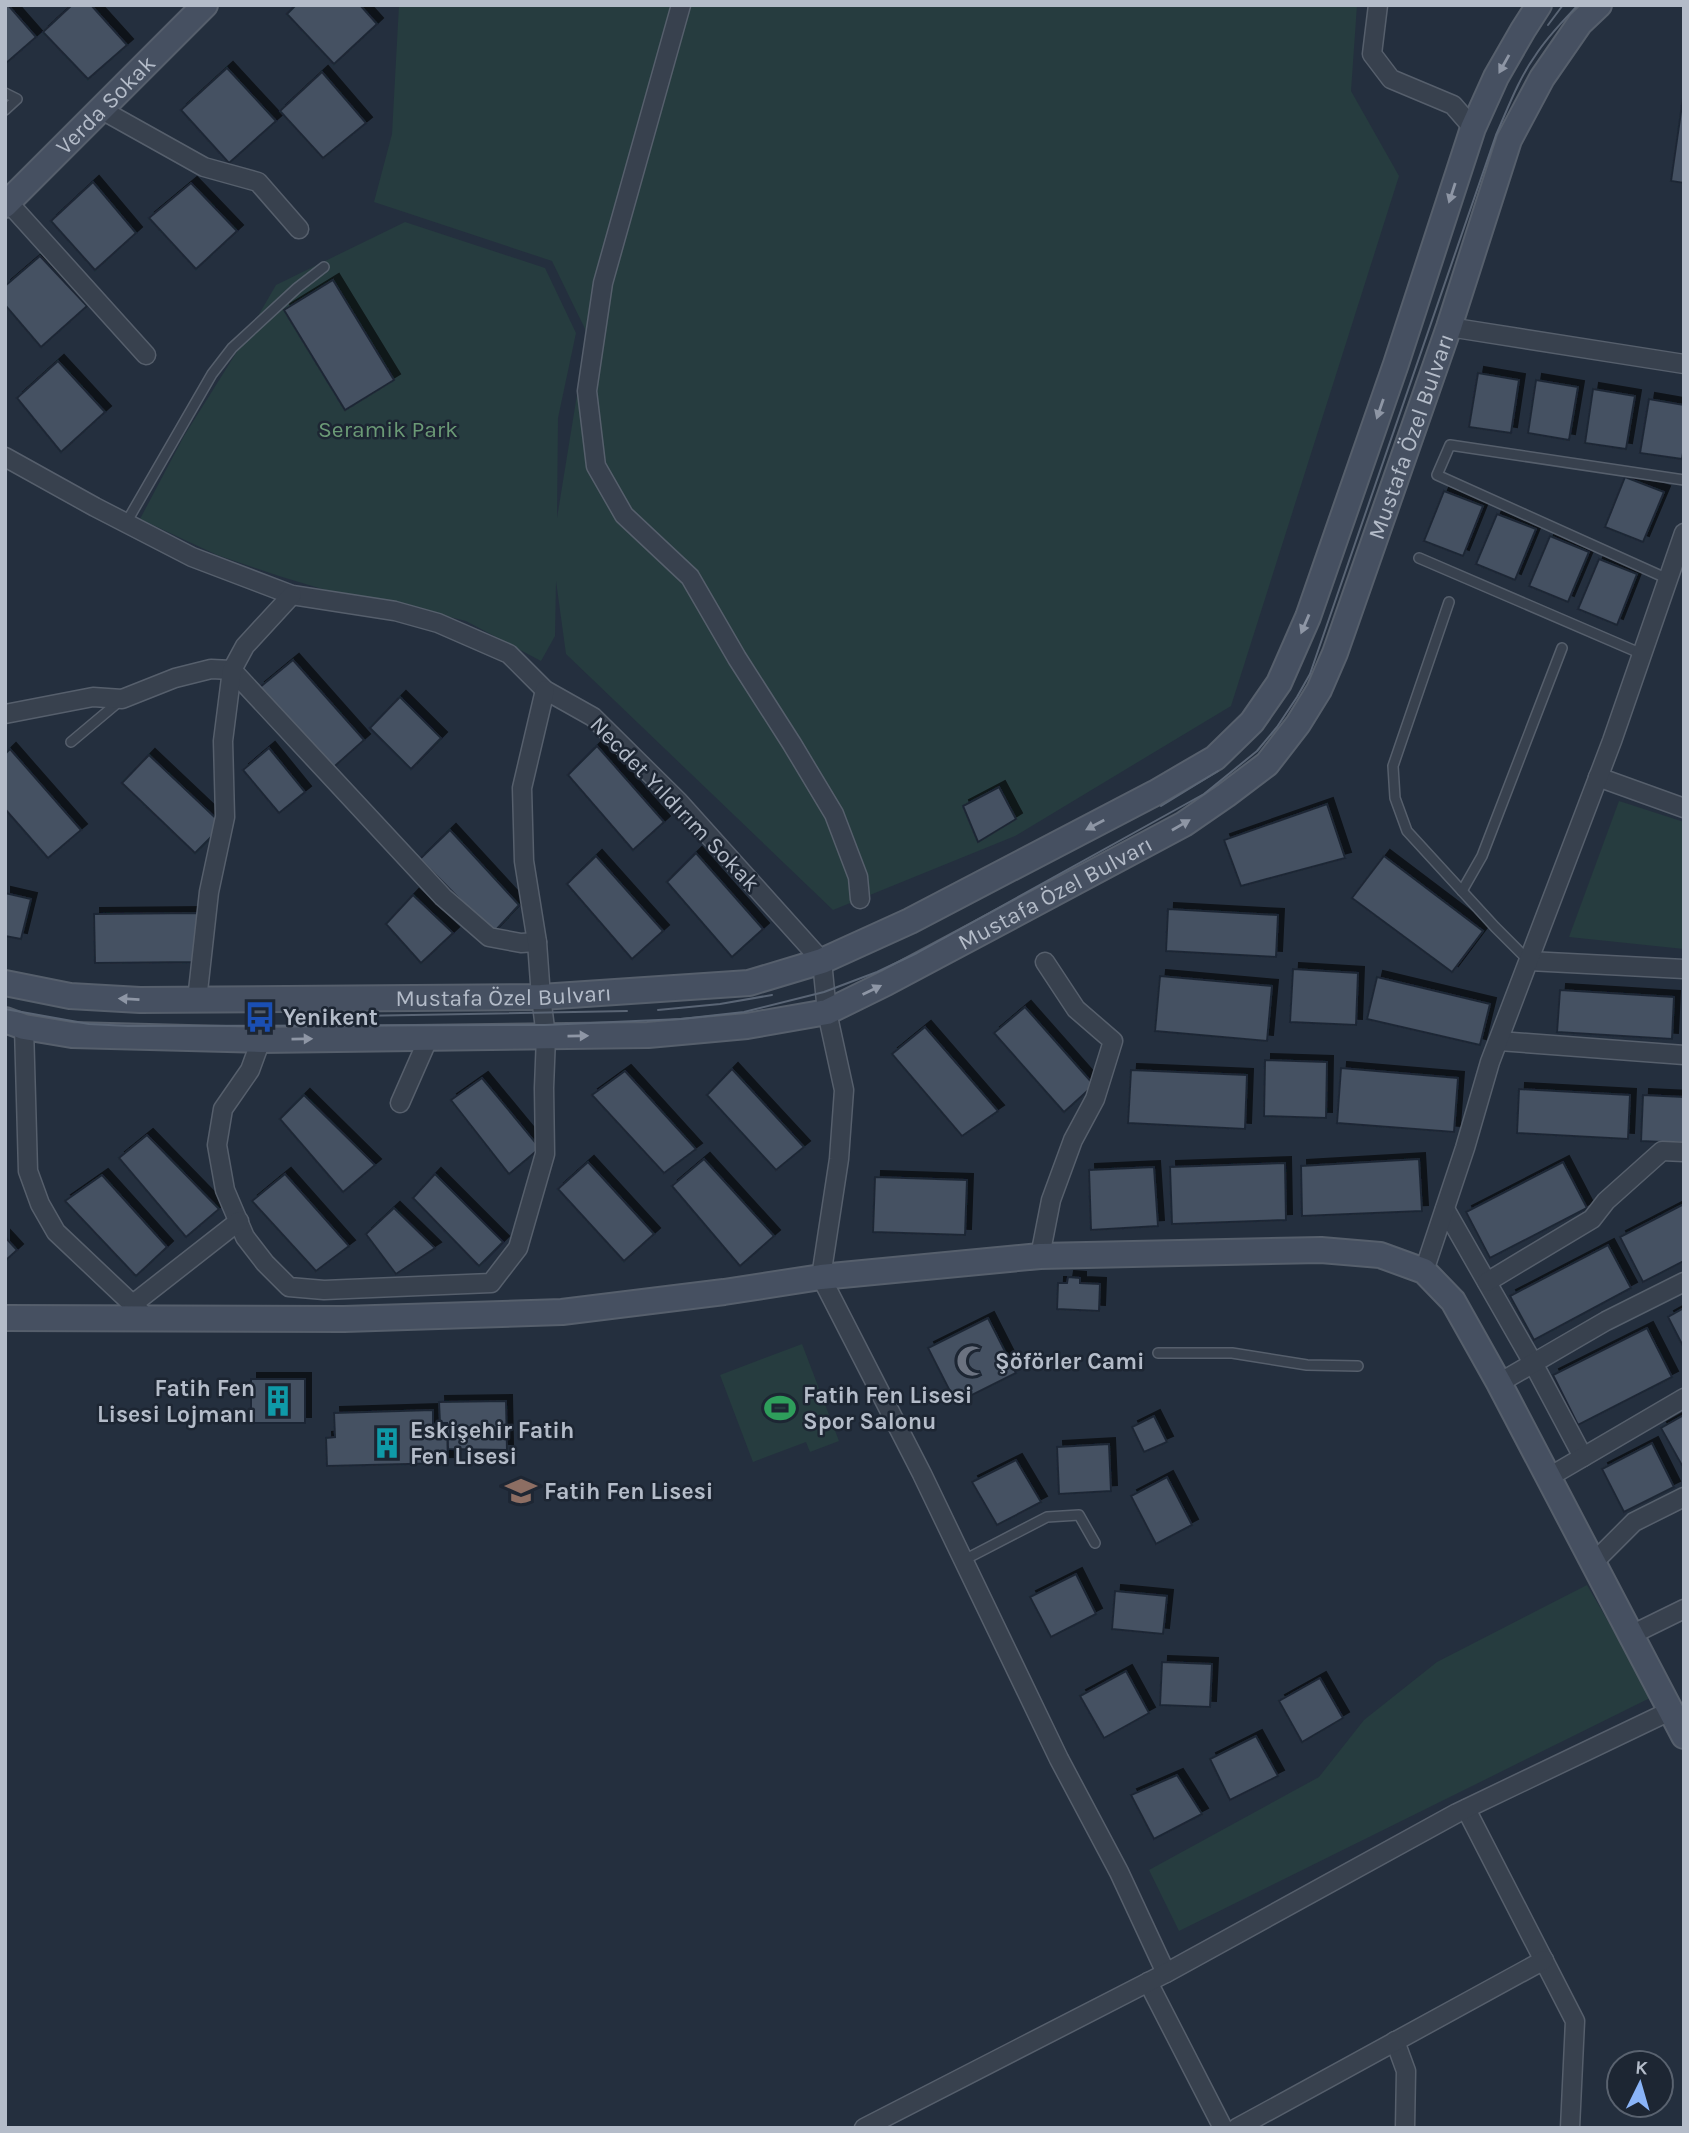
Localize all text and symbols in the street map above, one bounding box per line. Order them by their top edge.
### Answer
street label: Verda Sokak [50,49,161,160]
one-way arrow [1498,54,1510,73]
one-way arrow [1446,183,1457,204]
street label: Mustafa Özel Bulvarı [1362,330,1459,543]
one-way arrow [1374,399,1385,420]
park label: Seramik Park [318,416,458,443]
one-way arrow [1299,614,1311,634]
street label: Necdet Yıldırım Sokak [585,711,766,897]
one-way arrow [1085,819,1105,831]
one-way arrow [1171,819,1191,831]
street label: Mustafa Özel Bulvarı [953,830,1157,956]
street label: Mustafa Özel Bulvarı [395,979,613,1012]
one-way arrow [862,984,882,996]
one-way arrow [118,994,140,1005]
bus stop icon: Yenikent [243,1000,277,1034]
place label: Yenikent [283,1004,378,1031]
one-way arrow [567,1030,589,1042]
one-way arrow [291,1033,313,1044]
mosque icon: Şöförler Cami [955,1344,989,1378]
place label: Şöförler Cami [995,1348,1145,1375]
place label: Fatih Fen Lisesi Lojmanı [97,1375,255,1428]
place label: Fatih Fen Lisesi Spor Salonu [803,1382,972,1435]
building icon: Fatih Fen Lisesi Lojmanı [261,1384,295,1418]
sports icon: Fatih Fen Lisesi Spor Salonu [763,1391,797,1425]
place label: Eskişehir Fatih Fen Lisesi [410,1417,574,1470]
building icon: Eskişehir Fatih Fen Lisesi [370,1426,404,1460]
school or university icon: Fatih Fen Lisesi [504,1474,538,1508]
place label: Fatih Fen Lisesi [544,1478,713,1505]
north arrow [1605,2049,1675,2119]
text: K [1634,2057,1649,2080]

